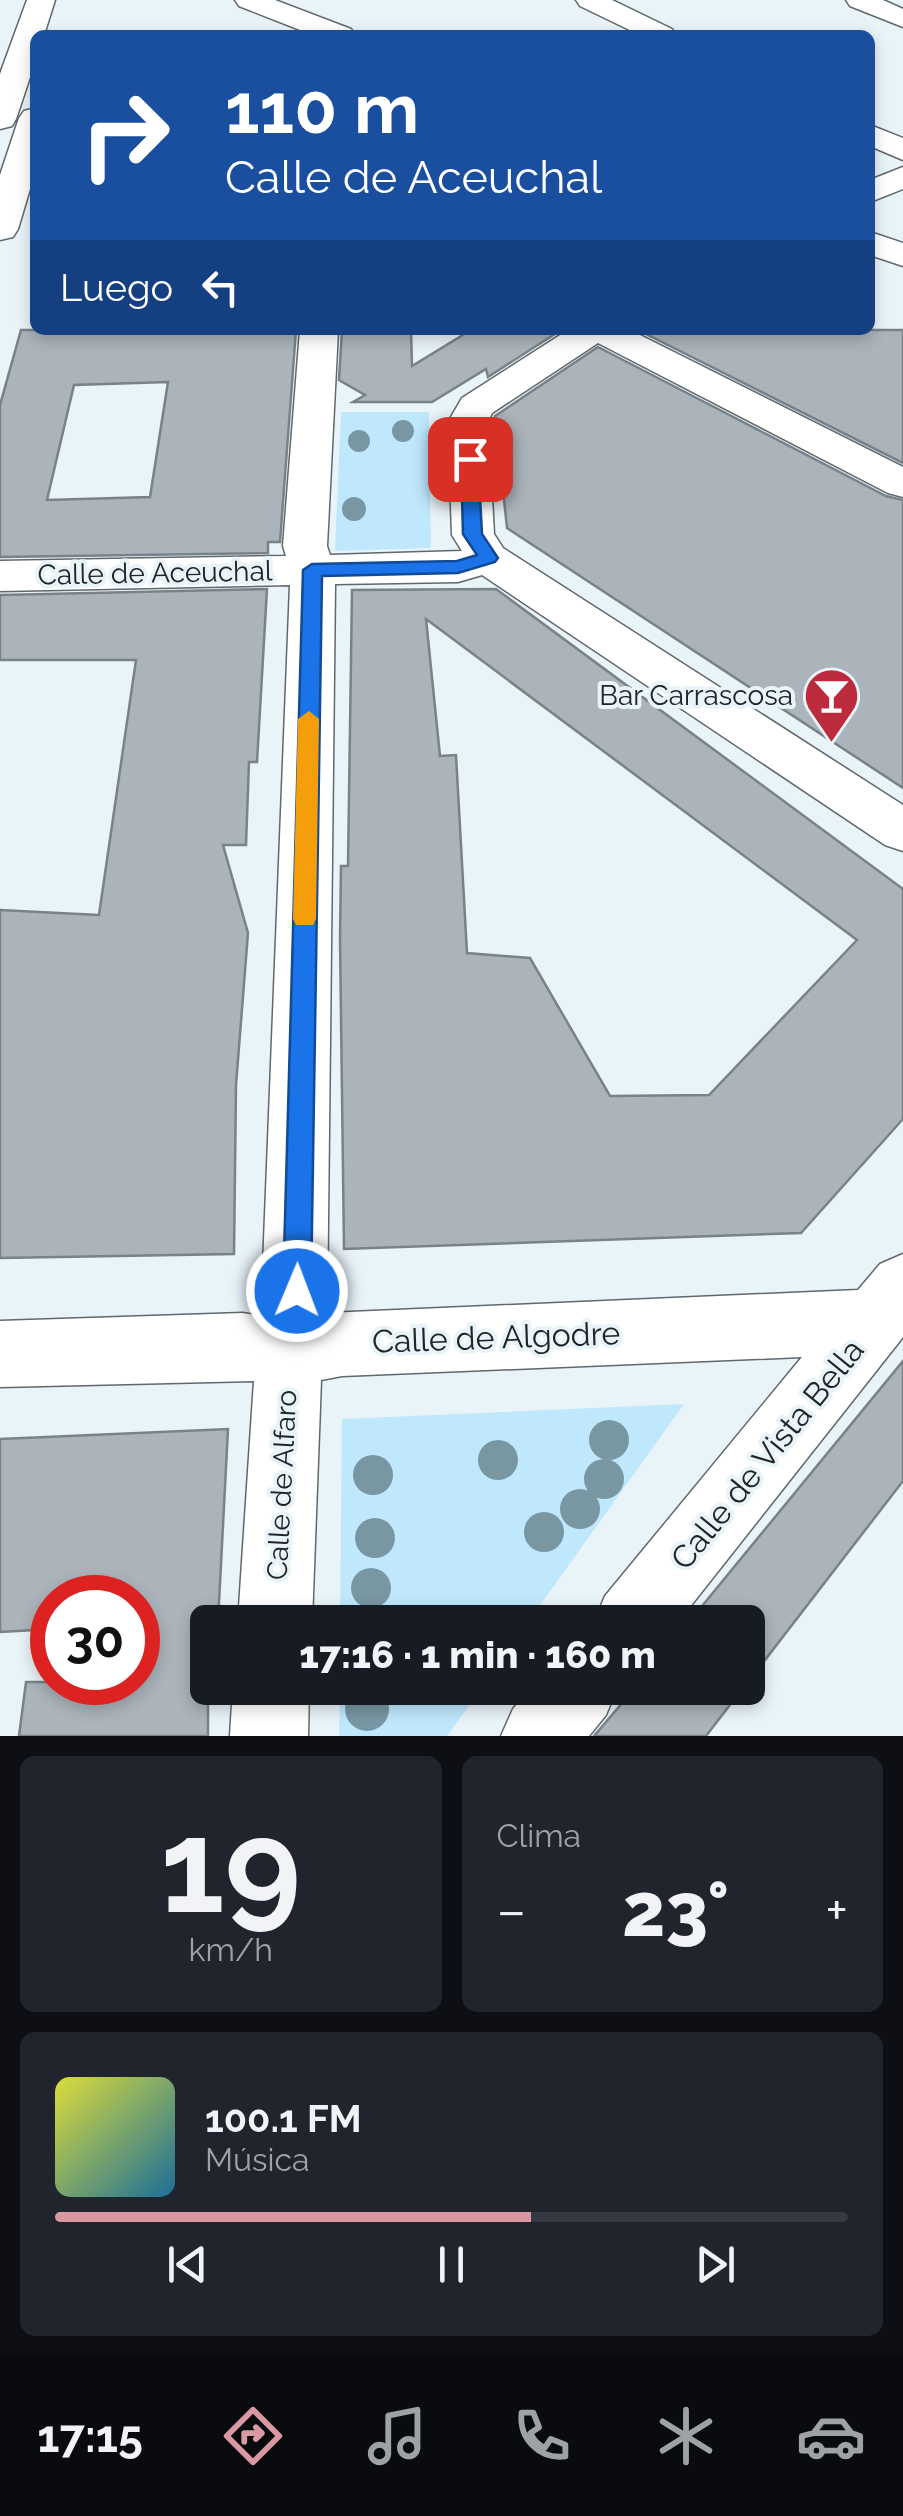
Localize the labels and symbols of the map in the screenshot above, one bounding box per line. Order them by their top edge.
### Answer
pin [428,417,513,502]
street label: Calle de Aceuchal [37,554,273,592]
bar icon: Bar Carrascosa [802,665,862,744]
place label: Bar Carrascosa [599,679,793,712]
position arrow [245,1239,349,1343]
street label: Calle de Algodre [371,1314,621,1360]
street label: Calle de Vista Bella [663,1332,871,1576]
street label: Calle de Alfaro [261,1389,303,1581]
speed limit sign: 30 [30,1575,160,1705]

